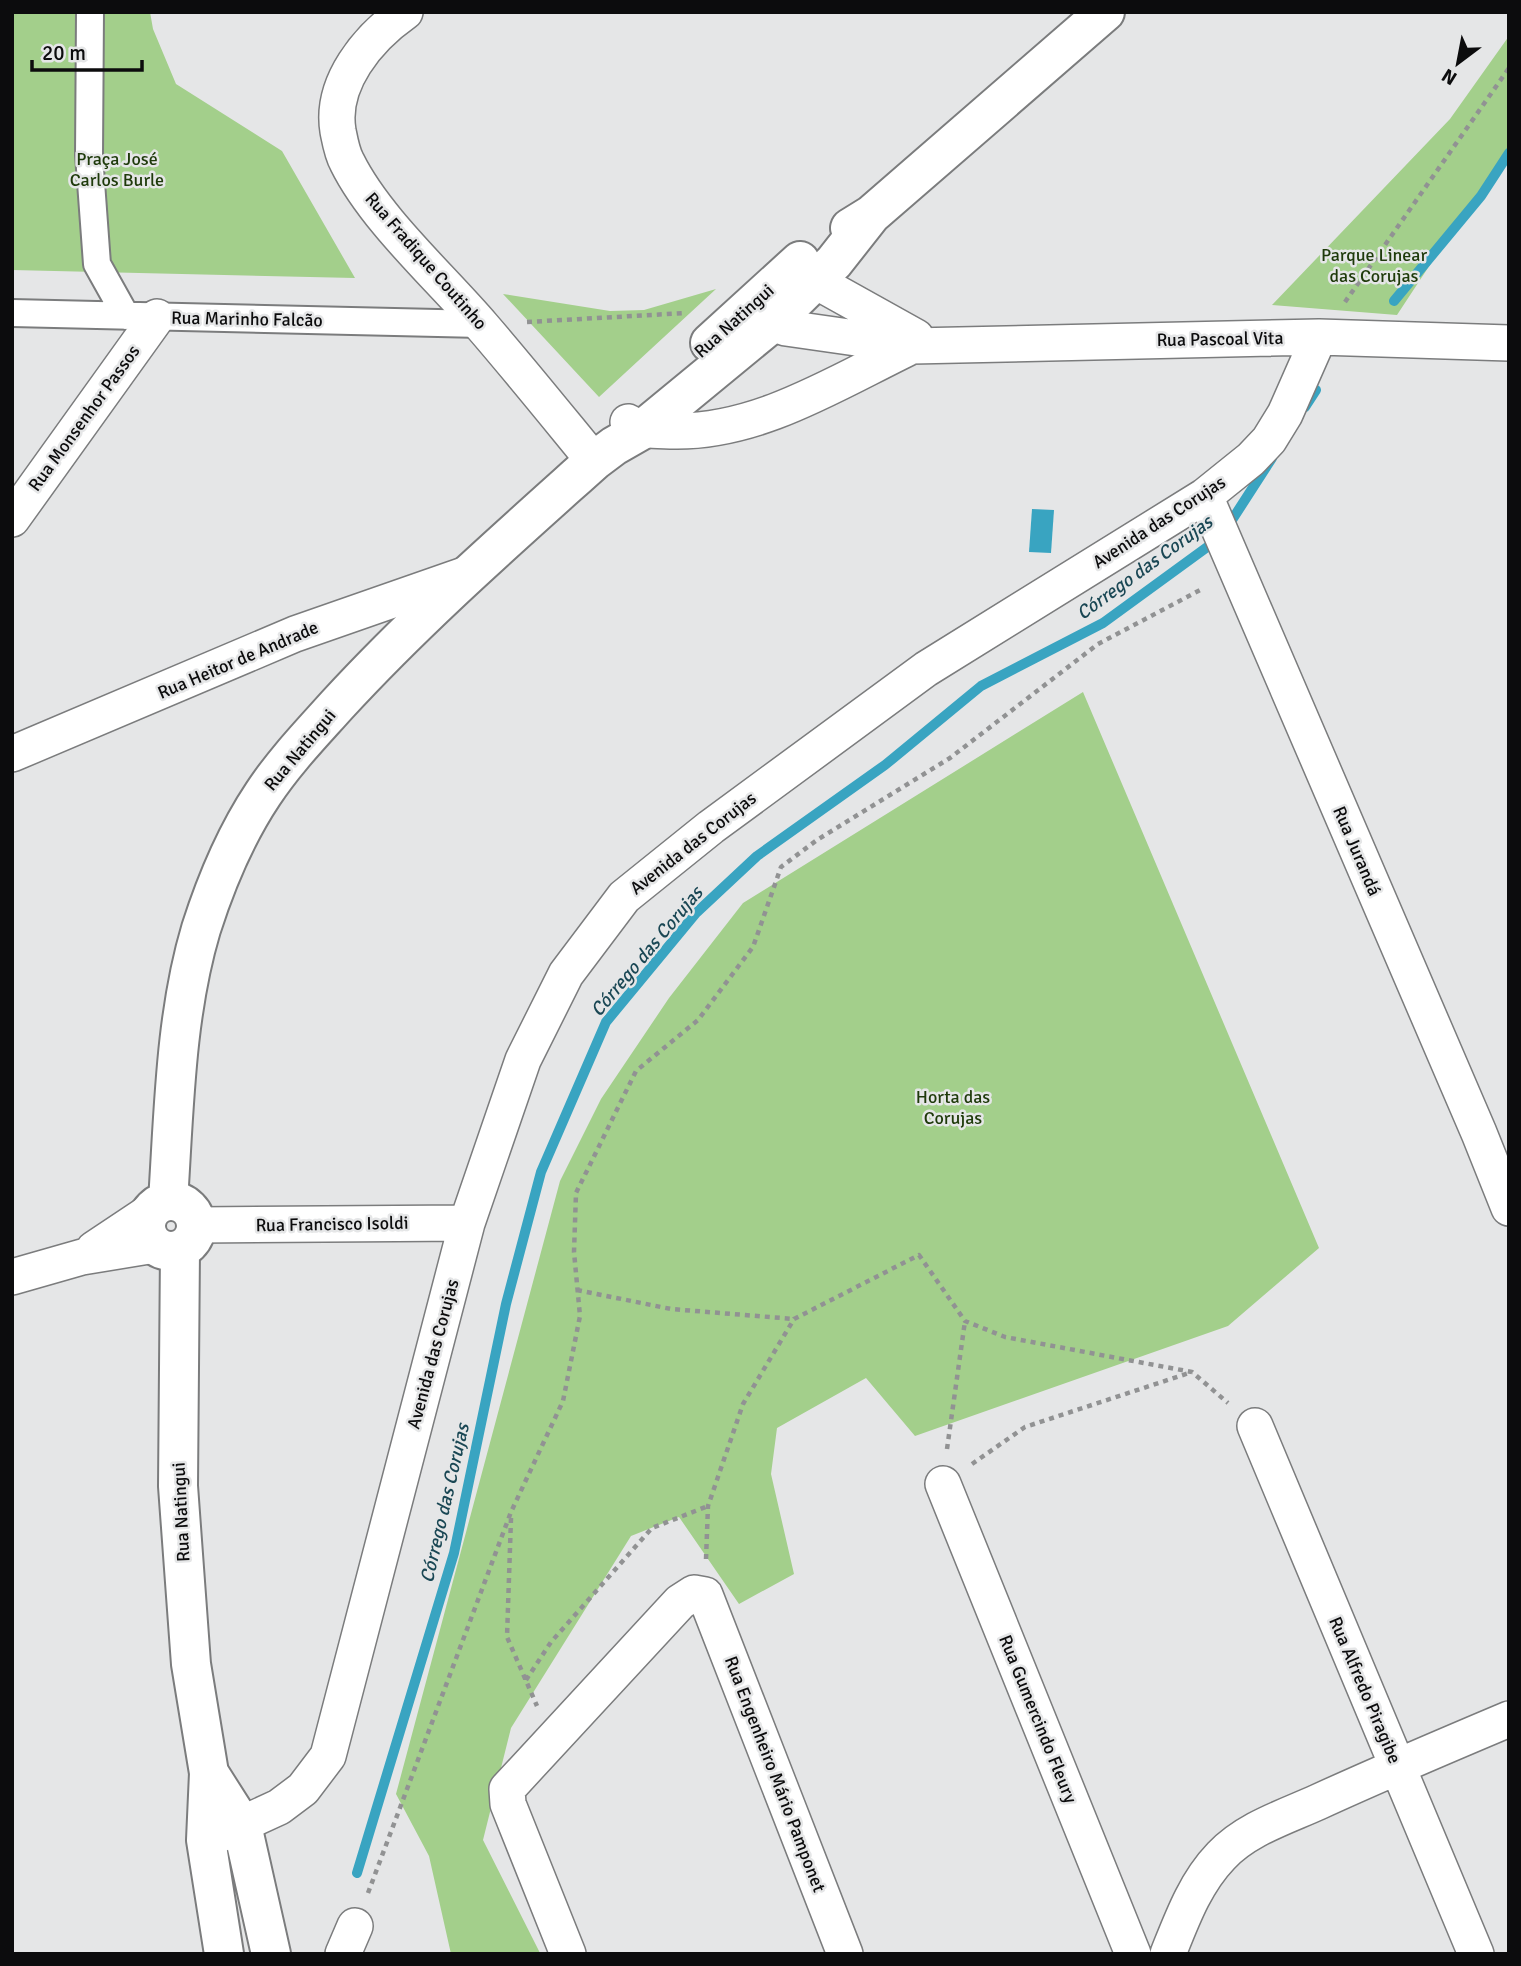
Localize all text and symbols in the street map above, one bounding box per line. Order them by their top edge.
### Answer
scale bar [32,28,142,72]
north arrow [1423,28,1493,98]
text: 20 m [42,40,86,66]
text: N [1438,63,1461,90]
park label: Praça José Carlos Burle [70,148,164,191]
street label: Rua Fradique Coutinho [360,188,492,334]
park label: Parque Linear das Corujas [1321,244,1427,287]
street label: Rua Natingui [690,279,778,363]
street label: Rua Marinho Falcão [171,307,323,331]
street label: Rua Pascoal Vita [1156,327,1284,351]
street label: Rua Monsenhor Passos [24,340,145,495]
street label: Avenida das Corujas [1088,471,1230,573]
water label: Córrego das Corujas [1072,509,1219,625]
street label: Rua Heitor de Andrade [154,616,322,704]
street label: Rua Natingui [259,705,341,795]
street label: Avenida das Corujas [626,787,761,899]
street label: Rua Jurandá [1328,803,1386,899]
water label: Córrego das Corujas [585,880,709,1022]
park label: Horta das Corujas [916,1086,990,1129]
street label: Rua Francisco Isoldi [255,1212,409,1236]
street label: Avenida das Corujas [402,1277,464,1431]
water label: Córrego das Corujas [415,1420,475,1585]
street label: Rua Natingui [167,1462,195,1562]
street label: Rua Alfredo Piragibe [1324,1613,1406,1767]
street label: Rua Gumercindo Fleury [994,1632,1082,1807]
street label: Rua Engenheiro Mário Pamponet [720,1653,830,1895]

